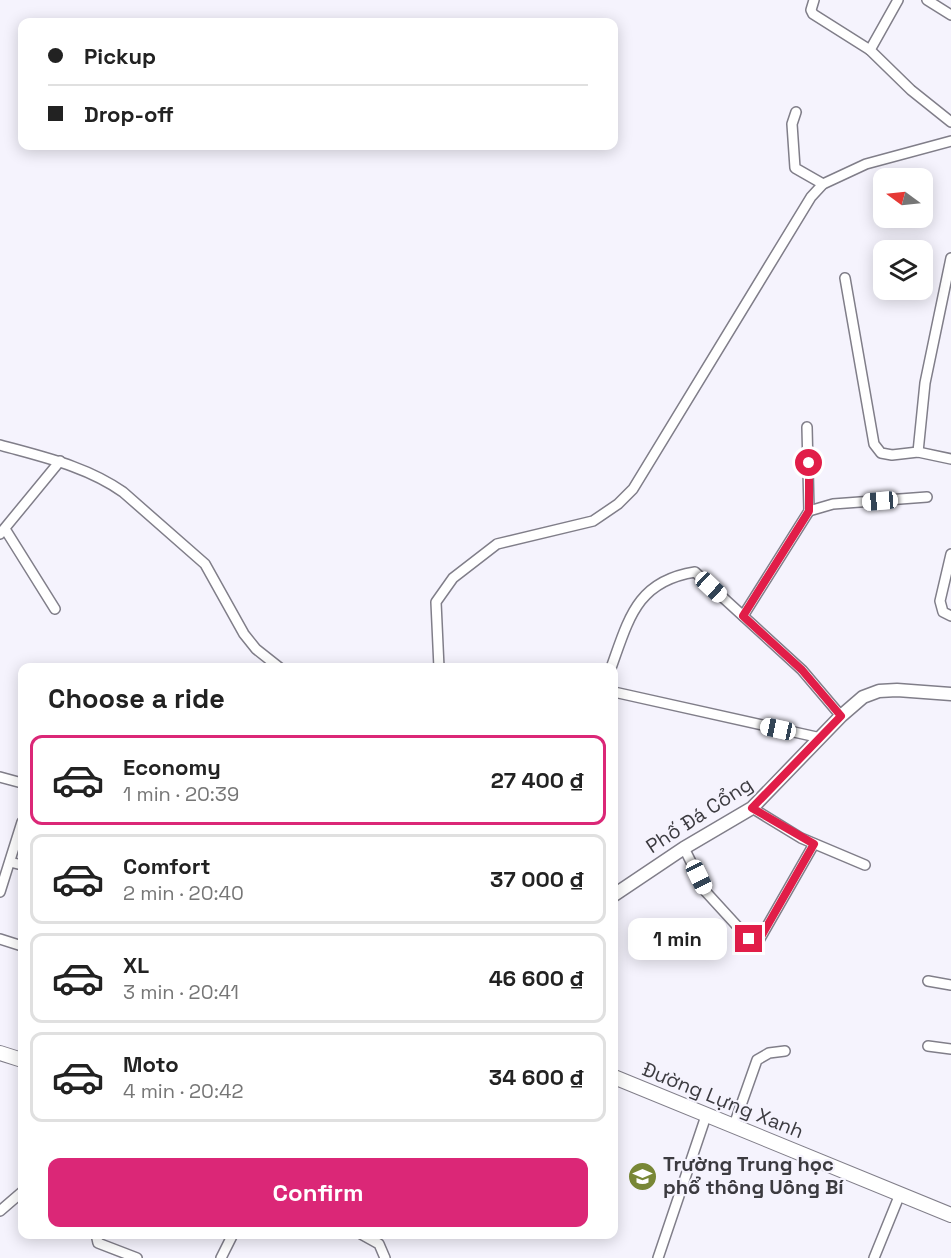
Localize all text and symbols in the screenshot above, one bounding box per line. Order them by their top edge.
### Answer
text: Pickup [84,42,156,70]
text: Drop-off [84,100,174,128]
north arrow [873,168,933,228]
map controls [873,168,933,300]
button: layers [873,240,933,300]
route start [795,449,822,476]
car [861,490,899,512]
car [692,568,730,606]
text: Choose a ride [48,681,225,716]
car [759,716,797,742]
icon: car [51,753,105,807]
text: Economy [123,753,221,781]
text: 27 400 ₫ [491,766,585,794]
street label: Phố Đá Cổng [641,771,757,859]
text: 1 min · 20:39 [123,781,239,807]
icon: car [51,852,105,906]
text: Comfort [123,852,211,880]
car [683,857,715,897]
text: 37 000 ₫ [490,865,585,893]
text: 2 min · 20:40 [123,880,244,906]
callout: 1 min [629,918,728,960]
route end [735,925,762,952]
text: 1 min [653,926,702,952]
icon: car [51,951,105,1005]
text: XL [123,951,149,979]
text: 46 600 ₫ [489,964,585,992]
text: 3 min · 20:41 [123,979,239,1005]
icon: car [51,1050,105,1104]
text: Moto [123,1050,179,1078]
street label: Đường Lựng Xanh [638,1056,808,1144]
text: 34 600 ₫ [489,1063,585,1091]
text: 4 min · 20:42 [123,1078,244,1104]
place label: Trường Trung học phổ thông Uông Bí [663,1151,844,1200]
button: Confirm [48,1158,588,1227]
school or university icon: Trường Trung học phổ thông Uông Bí [626,1160,658,1192]

